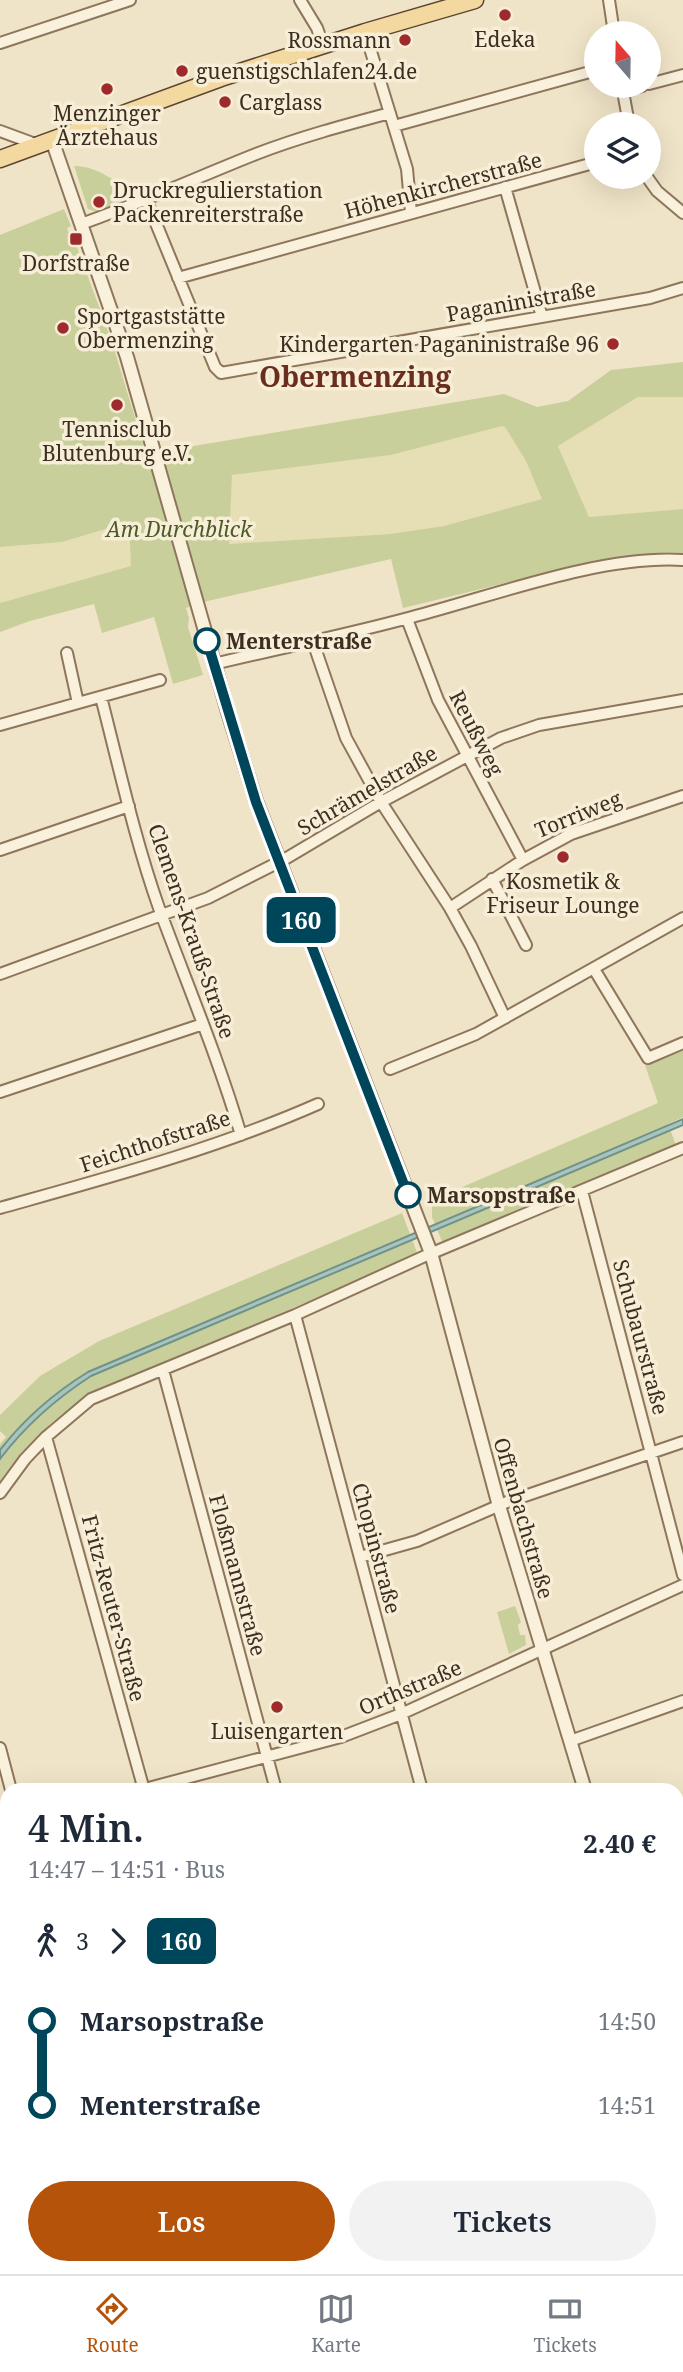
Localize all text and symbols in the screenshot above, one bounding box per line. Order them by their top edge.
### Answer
marker: Edeka [497,7,513,23]
north arrow [584,21,662,98]
map controls [584,21,661,189]
place label: Edeka [474,25,536,53]
place label: Rossmann [287,26,391,54]
marker: Rossmann [397,32,413,48]
place label: guenstigschlafen24.de [196,57,417,85]
marker: guenstigschlafen24.de [174,63,190,79]
marker: Menzinger Ärztehaus [99,81,115,97]
place label: Carglass [239,88,322,116]
marker: Carglass [217,94,233,110]
place label: Menzinger Ärztehaus [53,99,161,151]
button: layers [584,112,661,189]
street label: Höhenkircherstraße [341,145,545,225]
place label: Druckregulierstation Packenreiterstraße [113,176,323,228]
marker: Druckregulierstation Packenreiterstraße [91,194,107,210]
marker: Dorfstraße [68,231,84,247]
place label: Dorfstraße [22,249,130,277]
street label: Paganinistraße [444,274,598,328]
place label: Sportgaststätte Obermenzing [77,302,225,354]
marker: Sportgaststätte Obermenzing [55,320,71,336]
place label: Kindergarten Paganinistraße 96 [279,330,599,358]
marker: Kindergarten Paganinistraße 96 [605,336,621,352]
district label: Obermenzing [259,357,451,395]
marker: Tennisclub Blutenburg e.V. [109,397,125,413]
place label: Tennisclub Blutenburg e.V. [42,415,192,467]
park label: Am Durchblick [104,515,253,543]
place label: Menterstraße [226,627,372,655]
marker: Menterstraße [194,628,220,654]
street label: Reußweg [444,685,511,781]
street label: Schrämelstraße [292,739,442,841]
street label: Torriweg [531,784,626,844]
street label: Clemens-Krauß-Straße [142,820,242,1042]
marker: Kosmetik & Friseur Lounge [555,849,571,865]
place label: Kosmetik & Friseur Lounge [486,867,640,919]
line badge: 160 [261,897,341,943]
text: 160 [281,903,321,936]
street label: Feichthofstraße [76,1103,234,1179]
place label: Marsopstraße [427,1181,576,1209]
marker: Marsopstraße [395,1182,421,1208]
street label: Schubaurstraße [607,1256,675,1418]
street label: Offenbachstraße [488,1434,560,1602]
street label: Chopinstraße [346,1479,408,1617]
street label: Floßmannstraße [203,1491,273,1659]
street label: Fritz-Reuter-Straße [76,1512,152,1704]
street label: Orthstraße [354,1653,466,1721]
marker: Luisengarten [269,1699,285,1715]
place label: Luisengarten [211,1717,343,1745]
text: 4 Min. [28,1801,144,1853]
text: 2.40 € [583,1825,656,1861]
text: 14:47 – 14:51 · Bus [28,1853,225,1885]
icon: walk [28,1922,66,1960]
icon: forward [99,1922,137,1960]
text: 160 [161,1924,202,1957]
text: 3 [76,1925,89,1957]
text: Marsopstraße [80,2003,264,2039]
text: 14:50 [598,2005,656,2037]
text: Menterstraße [80,2087,261,2123]
text: 14:51 [598,2089,656,2121]
button: Los [28,2181,335,2261]
button: Tickets [349,2181,656,2261]
tab: Route [86,2290,139,2358]
tab: Karte [311,2290,361,2358]
tab: Tickets [534,2290,597,2358]

